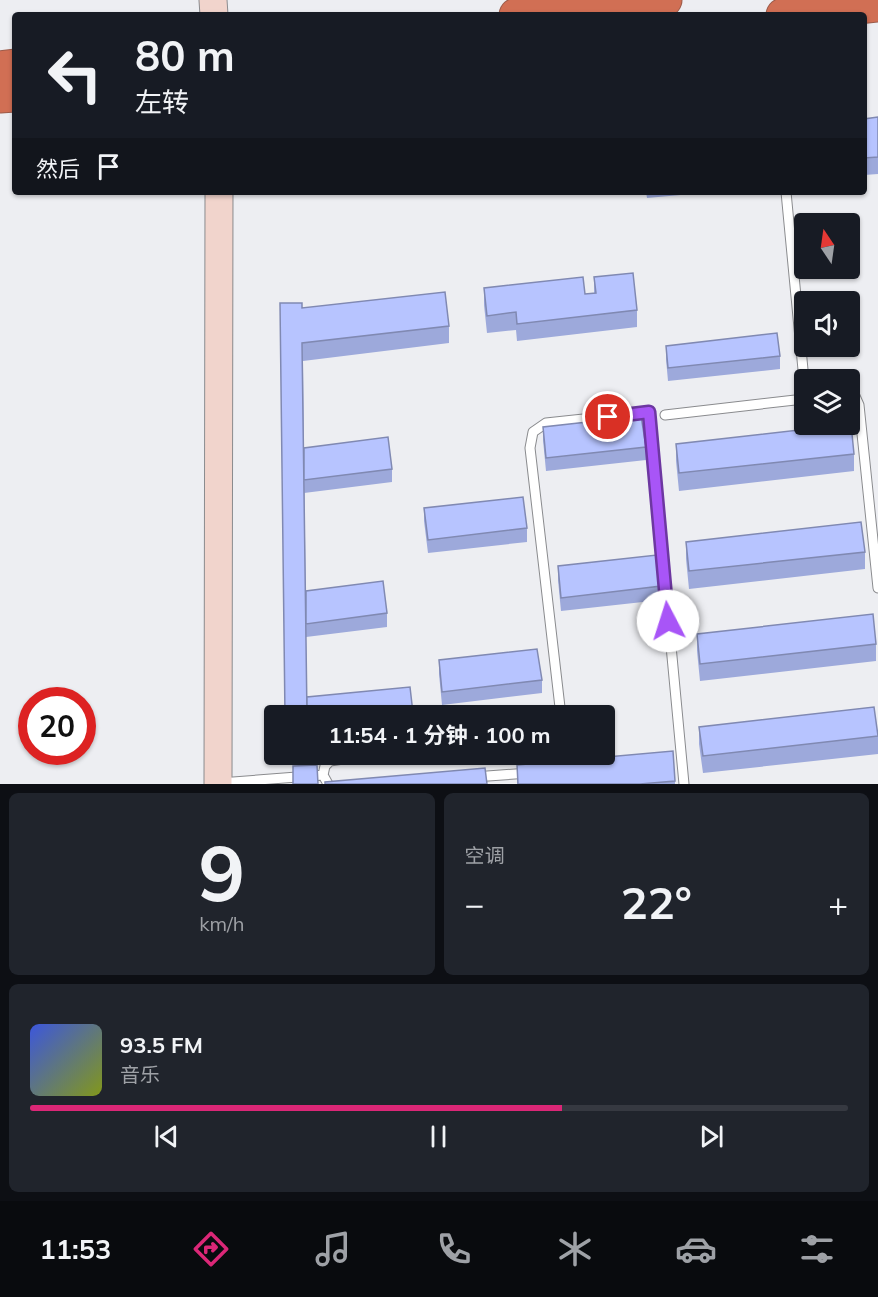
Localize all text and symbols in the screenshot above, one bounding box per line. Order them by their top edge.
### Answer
text: 80 m [135,29,235,82]
icon: left [36,36,114,114]
text: 左转 [135,85,189,119]
icon: arrive [92,150,125,183]
text: 然后 [36,155,80,183]
north arrow [794,213,860,279]
map controls [794,213,860,435]
button: sound [794,291,860,357]
button: layers [794,369,860,435]
pin [582,391,633,442]
icon: arrive [591,400,624,433]
position arrow [636,589,700,653]
speed limit sign: 20 [18,687,96,765]
text: 11:54 · 1 分钟 · 100 m [328,721,551,749]
text: 9 [198,823,245,921]
text: 空调 [465,843,505,868]
text: 22° [621,874,692,930]
text: − [465,883,484,924]
text: + [828,883,848,924]
text: km/h [199,911,244,936]
text: 93.5 FM [120,1031,203,1059]
text: 音乐 [120,1062,160,1087]
icon: previous [150,1120,183,1153]
icon: pause [422,1120,455,1153]
icon: next [695,1120,728,1153]
icon: directions [190,1228,232,1270]
icon: music [312,1228,354,1270]
icon: phone [433,1228,475,1270]
icon: climate [554,1228,596,1270]
icon: car [675,1228,717,1270]
icon: filters [796,1228,838,1270]
text: 11:53 [40,1232,111,1266]

